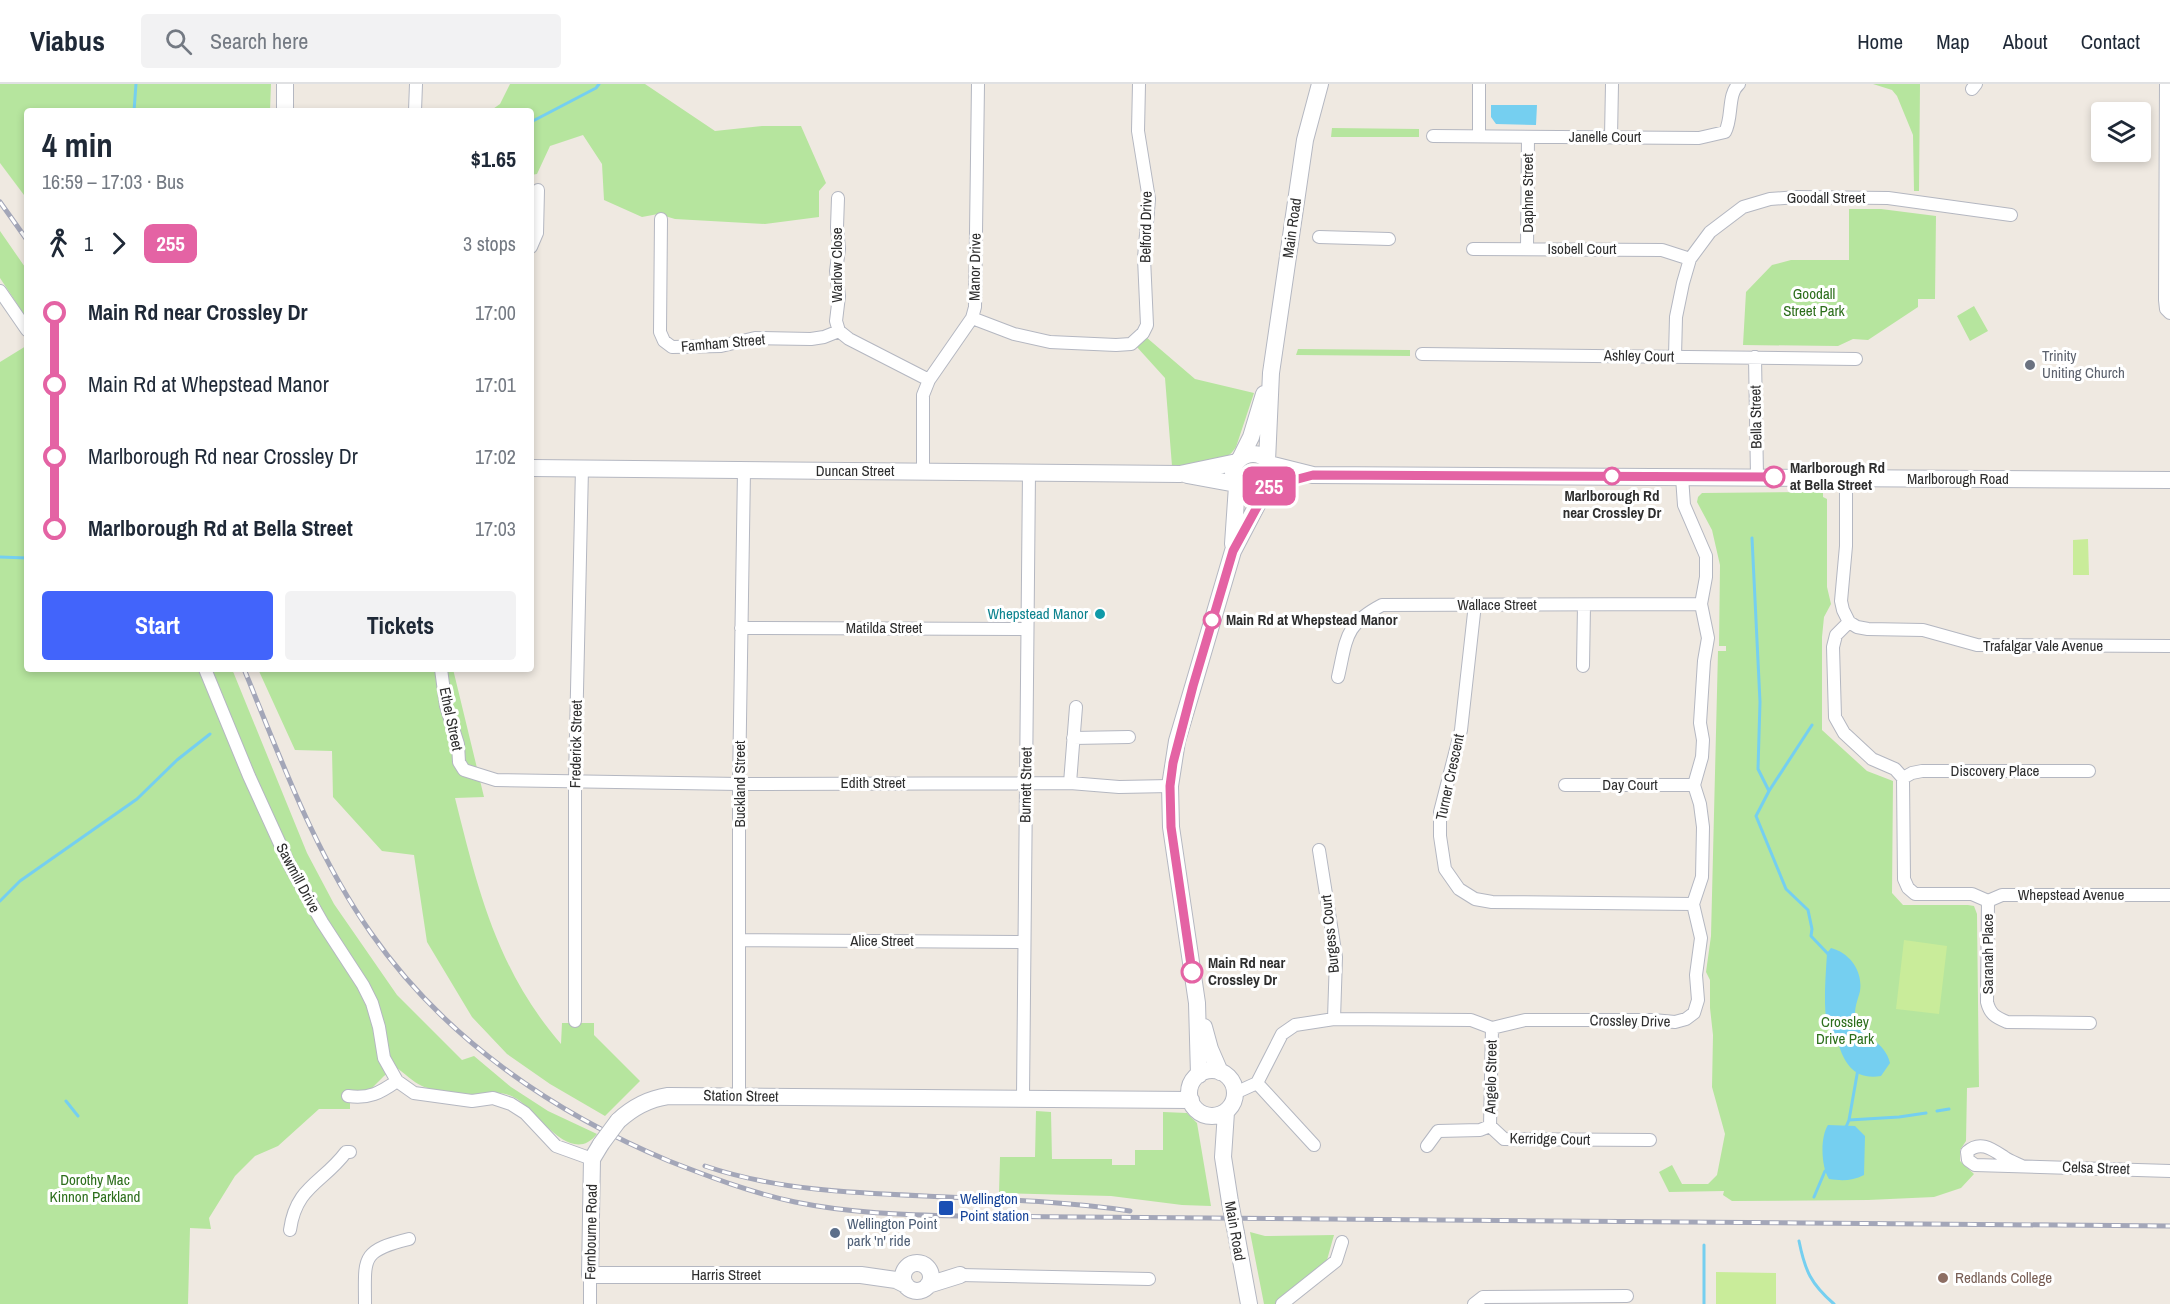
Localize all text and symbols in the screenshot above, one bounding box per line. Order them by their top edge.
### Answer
search box [141,14,561,68]
text: Viabus [30,22,105,60]
icon: search [162,25,195,58]
text: Search here [210,26,308,56]
text: Home [1857,27,1903,56]
text: Map [1936,27,1970,56]
text: About [2003,27,2048,56]
text: Contact [2081,27,2140,56]
map controls [2091,102,2151,162]
button: layers [2091,102,2151,162]
text: 4 min [42,123,113,167]
street label: Janelle Court [1569,126,1642,147]
text: $1.65 [471,144,516,174]
street label: Daphne Street [1517,153,1538,233]
text: 16:59 – 17:03 · Bus [42,168,184,195]
street label: Goodall Street [1787,187,1866,208]
street label: Belford Drive [1134,191,1157,263]
street label: Main Road [1277,197,1306,259]
icon: walk [42,227,75,260]
icon: forward [102,227,135,260]
street label: Warlow Close [826,227,847,303]
text: 255 [156,229,185,258]
text: 1 [84,230,93,257]
text: 3 stops [463,230,516,257]
street label: Manor Drive [963,233,986,301]
street label: Isobell Court [1547,238,1617,259]
park label: Goodall Street Park [1783,283,1846,321]
text: Main Rd near Crossley Dr [88,297,308,327]
text: 17:00 [475,299,516,326]
street label: Famham Street [680,328,766,357]
street label: Ashley Court [1603,344,1675,367]
place label: Trinity Uniting Church [2042,345,2125,383]
marker: Trinity Uniting Church [2023,358,2037,372]
text: Main Rd at Whepstead Manor [88,369,329,399]
text: 17:01 [475,371,516,398]
street label: Bella Street [1744,384,1767,449]
text: Marlborough Rd near Crossley Dr [88,441,358,471]
text: 17:02 [475,443,516,470]
place label: Marlborough Rd at Bella Street [1790,457,1885,495]
street label: Duncan Street [816,460,895,481]
line badge: 255 [1234,466,1304,506]
marker: Marlborough Rd at Bella Street [1763,466,1785,488]
marker: Marlborough Rd near Crossley Dr [1603,467,1621,485]
street label: Marlborough Road [1907,468,2009,489]
text: 255 [1255,472,1283,501]
place label: Marlborough Rd near Crossley Dr [1563,485,1661,523]
text: Marlborough Rd at Bella Street [88,513,353,543]
text: 17:03 [475,515,516,542]
button: Start [42,591,273,660]
button: Tickets [285,591,516,660]
street label: Wallace Street [1457,594,1537,615]
place label: Whepstead Manor [987,603,1088,624]
marker: Whepstead Manor [1093,607,1107,621]
place label: Main Rd at Whepstead Manor [1226,609,1398,630]
marker: Main Rd at Whepstead Manor [1203,611,1221,629]
street label: Matilda Street [846,617,923,638]
street label: Trafalgar Vale Avenue [1983,635,2103,656]
street label: Ethel Street [435,685,469,753]
street label: Frederick Street [564,699,587,788]
street label: Turner Crescent [1430,731,1469,822]
street label: Buckland Street [729,740,750,827]
street label: Burnett Street [1014,746,1037,823]
street label: Discovery Place [1951,760,2040,781]
street label: Edith Street [841,772,906,793]
street label: Day Court [1602,774,1658,795]
street label: Sawmill Drive [271,839,326,916]
street label: Whepstead Avenue [2018,884,2124,905]
street label: Burgess Court [1315,893,1344,974]
street label: Saranah Place [1977,913,1998,994]
street label: Alice Street [849,930,914,951]
place label: Main Rd near Crossley Dr [1208,952,1285,990]
marker: Main Rd near Crossley Dr [1181,961,1203,983]
street label: Crossley Drive [1590,1009,1671,1032]
park label: Crossley Drive Park [1816,1011,1875,1049]
street label: Angelo Street [1479,1039,1502,1115]
street label: Station Street [703,1084,779,1107]
street label: Kerridge Court [1509,1127,1591,1150]
street label: Celsa Street [2062,1156,2131,1179]
park label: Dorothy Mac Kinnon Parkland [50,1169,140,1207]
street label: Fernbourne Road [579,1184,602,1280]
place label: Wellington Point station [960,1188,1029,1226]
marker: Wellington Point station [937,1199,955,1217]
street label: Main Road [1220,1199,1251,1262]
place label: Wellington Point park 'n' ride [847,1213,938,1251]
marker: Wellington Point park 'n' ride [828,1226,842,1240]
street label: Harris Street [691,1264,761,1285]
place label: Redlands College [1955,1267,2052,1288]
marker: Redlands College [1936,1271,1950,1285]

